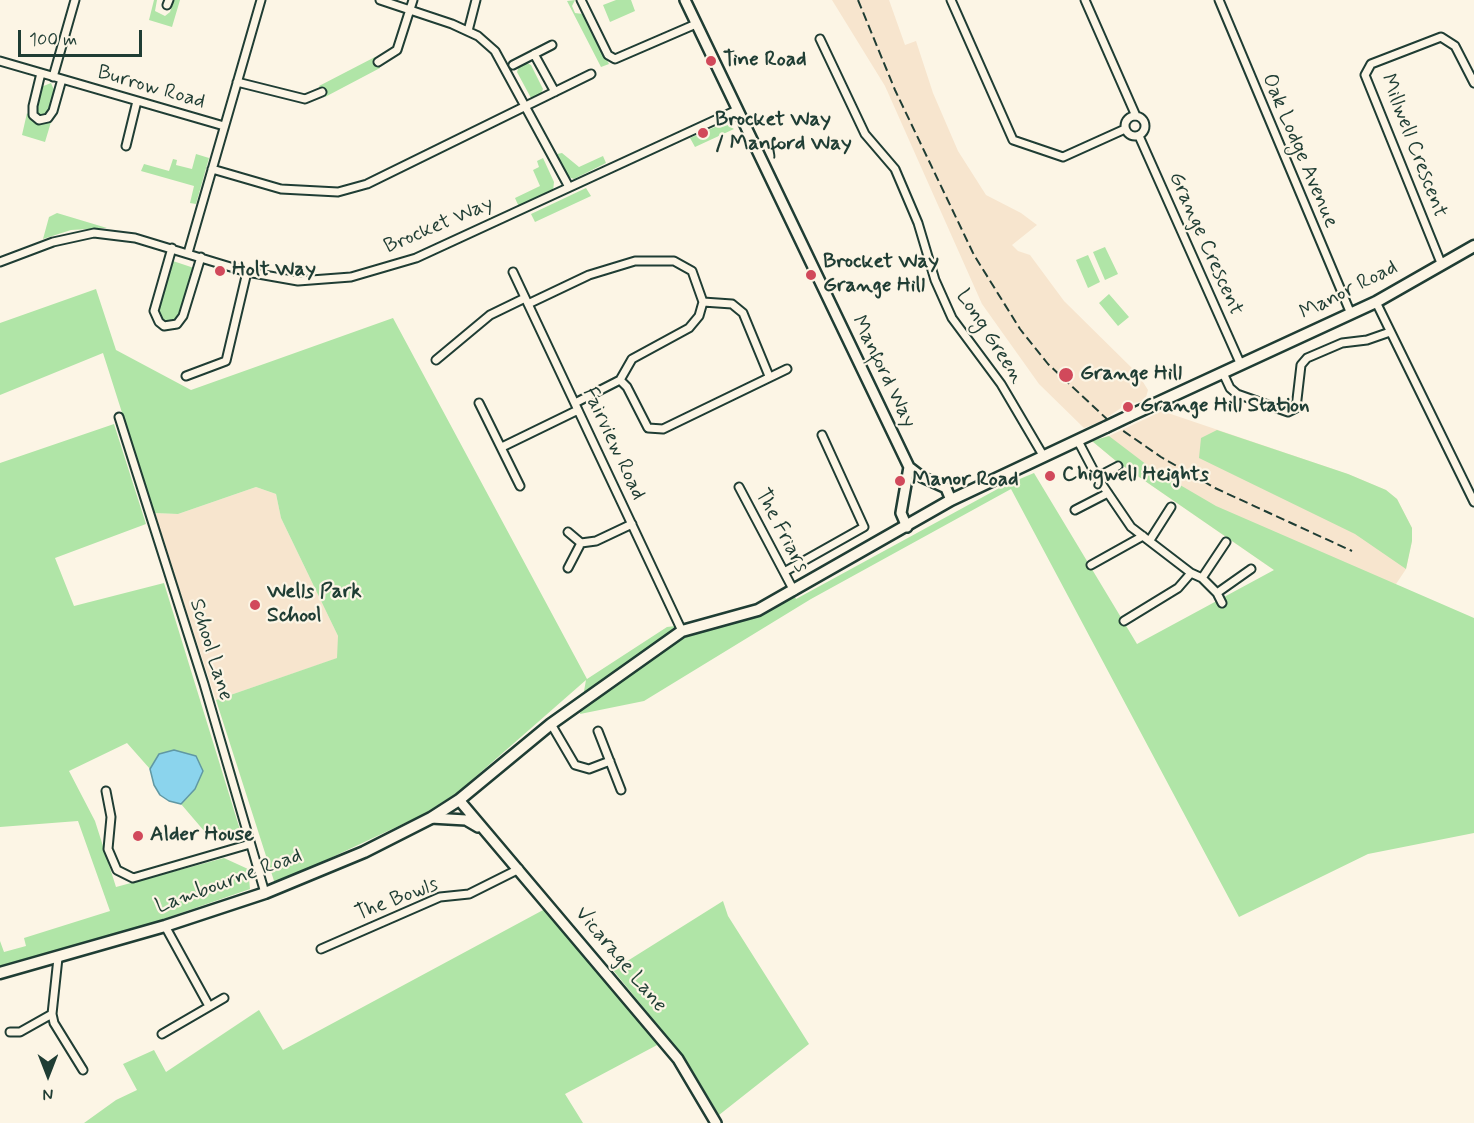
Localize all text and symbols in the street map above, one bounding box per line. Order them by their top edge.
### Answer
scale bar [21,18,146,56]
text: 100 m [29,28,77,52]
place label: Tine Road [723,48,806,74]
marker: Tine Road [704,54,718,68]
street label: Burrow Road [94,61,208,115]
street label: Oak Lodge Avenue [1255,70,1343,232]
street label: Millwell Crescent [1374,71,1452,221]
place label: Brocket Way / Manford Way [715,108,852,158]
marker: Brocket Way / Manford Way [696,126,710,140]
street label: Grange Crescent [1162,168,1248,320]
street label: Brocket Way [381,192,497,260]
place label: Brocket Way Grange Hill [823,250,939,300]
street label: Manor Road [1296,256,1402,326]
place label: Holt Way [232,258,316,284]
marker: Holt Way [213,264,227,278]
marker: Brocket Way Grange Hill [804,268,818,282]
street label: Long Green [949,285,1029,389]
street label: Manford Way [845,312,921,432]
place label: Grange Hill [1080,362,1182,388]
marker: Grange Hill [1057,366,1075,384]
street label: Fairview Road [576,384,650,504]
place label: Grange Hill Station [1140,394,1310,420]
marker: Grange Hill Station [1121,400,1135,414]
place label: Chigwell Heights [1062,463,1209,489]
place label: Manor Road [912,468,1018,494]
marker: Chigwell Heights [1043,469,1057,483]
marker: Manor Road [893,474,907,488]
street label: The Friars [748,485,814,577]
place label: Wells Park School [267,580,362,630]
street label: School Lane [183,596,237,704]
marker: Wells Park School [248,598,262,612]
place label: Alder House [150,823,254,849]
marker: Alder House [131,829,145,843]
street label: Lambourne Road [152,844,306,920]
street label: The Bowls [352,873,442,927]
street label: Vicarage Lane [569,902,671,1018]
north arrow [18,1045,78,1105]
text: N [43,1083,53,1104]

